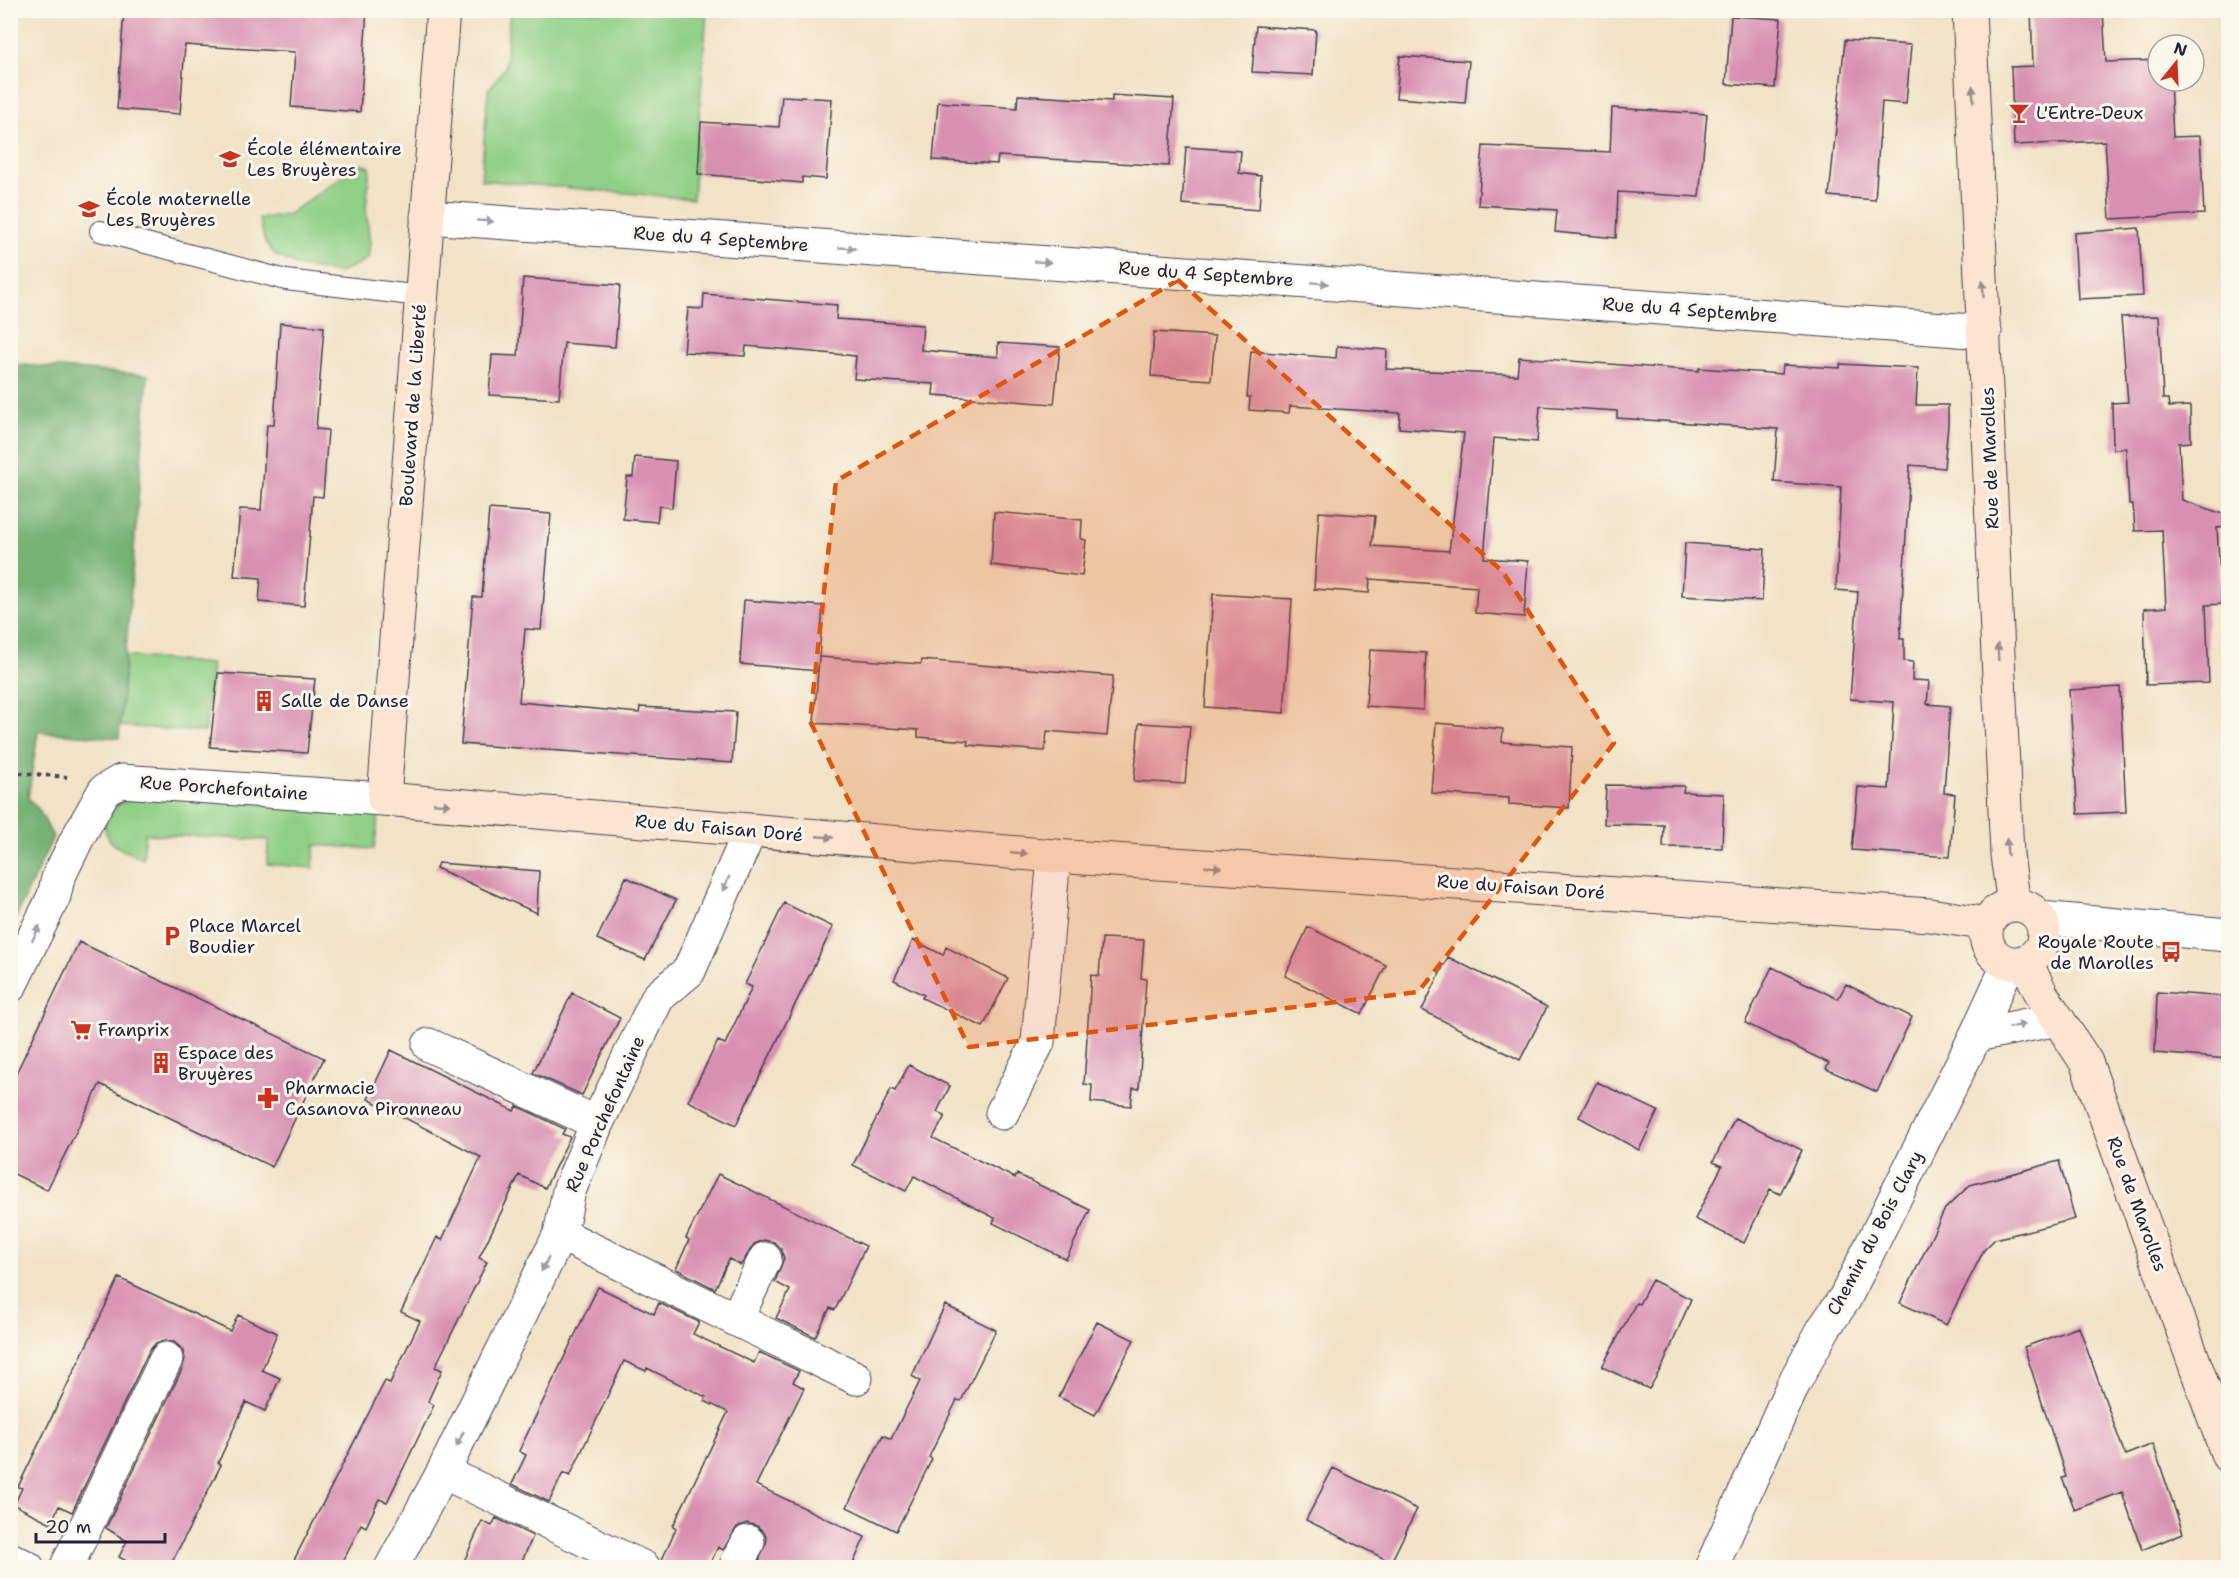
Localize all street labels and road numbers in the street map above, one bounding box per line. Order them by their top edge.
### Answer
street label: Rue du 4 Septembre [632,221,810,257]
street label: Rue du 4 Septembre [1117,256,1295,292]
street label: Rue du 4 Septembre [1601,292,1779,328]
street label: Boulevard de la Liberté [394,303,432,507]
street label: Rue de Marolles [1976,386,2004,530]
street label: Rue Porchefontaine [139,770,309,806]
street label: Rue du Faisan Doré [634,809,804,847]
street label: Rue du Faisan Doré [1436,869,1606,905]
street label: Rue Porchefontaine [560,1032,650,1196]
street label: Rue de Marolles [2101,1133,2173,1275]
street label: Chemin du Bois Clary [1821,1146,1929,1320]

